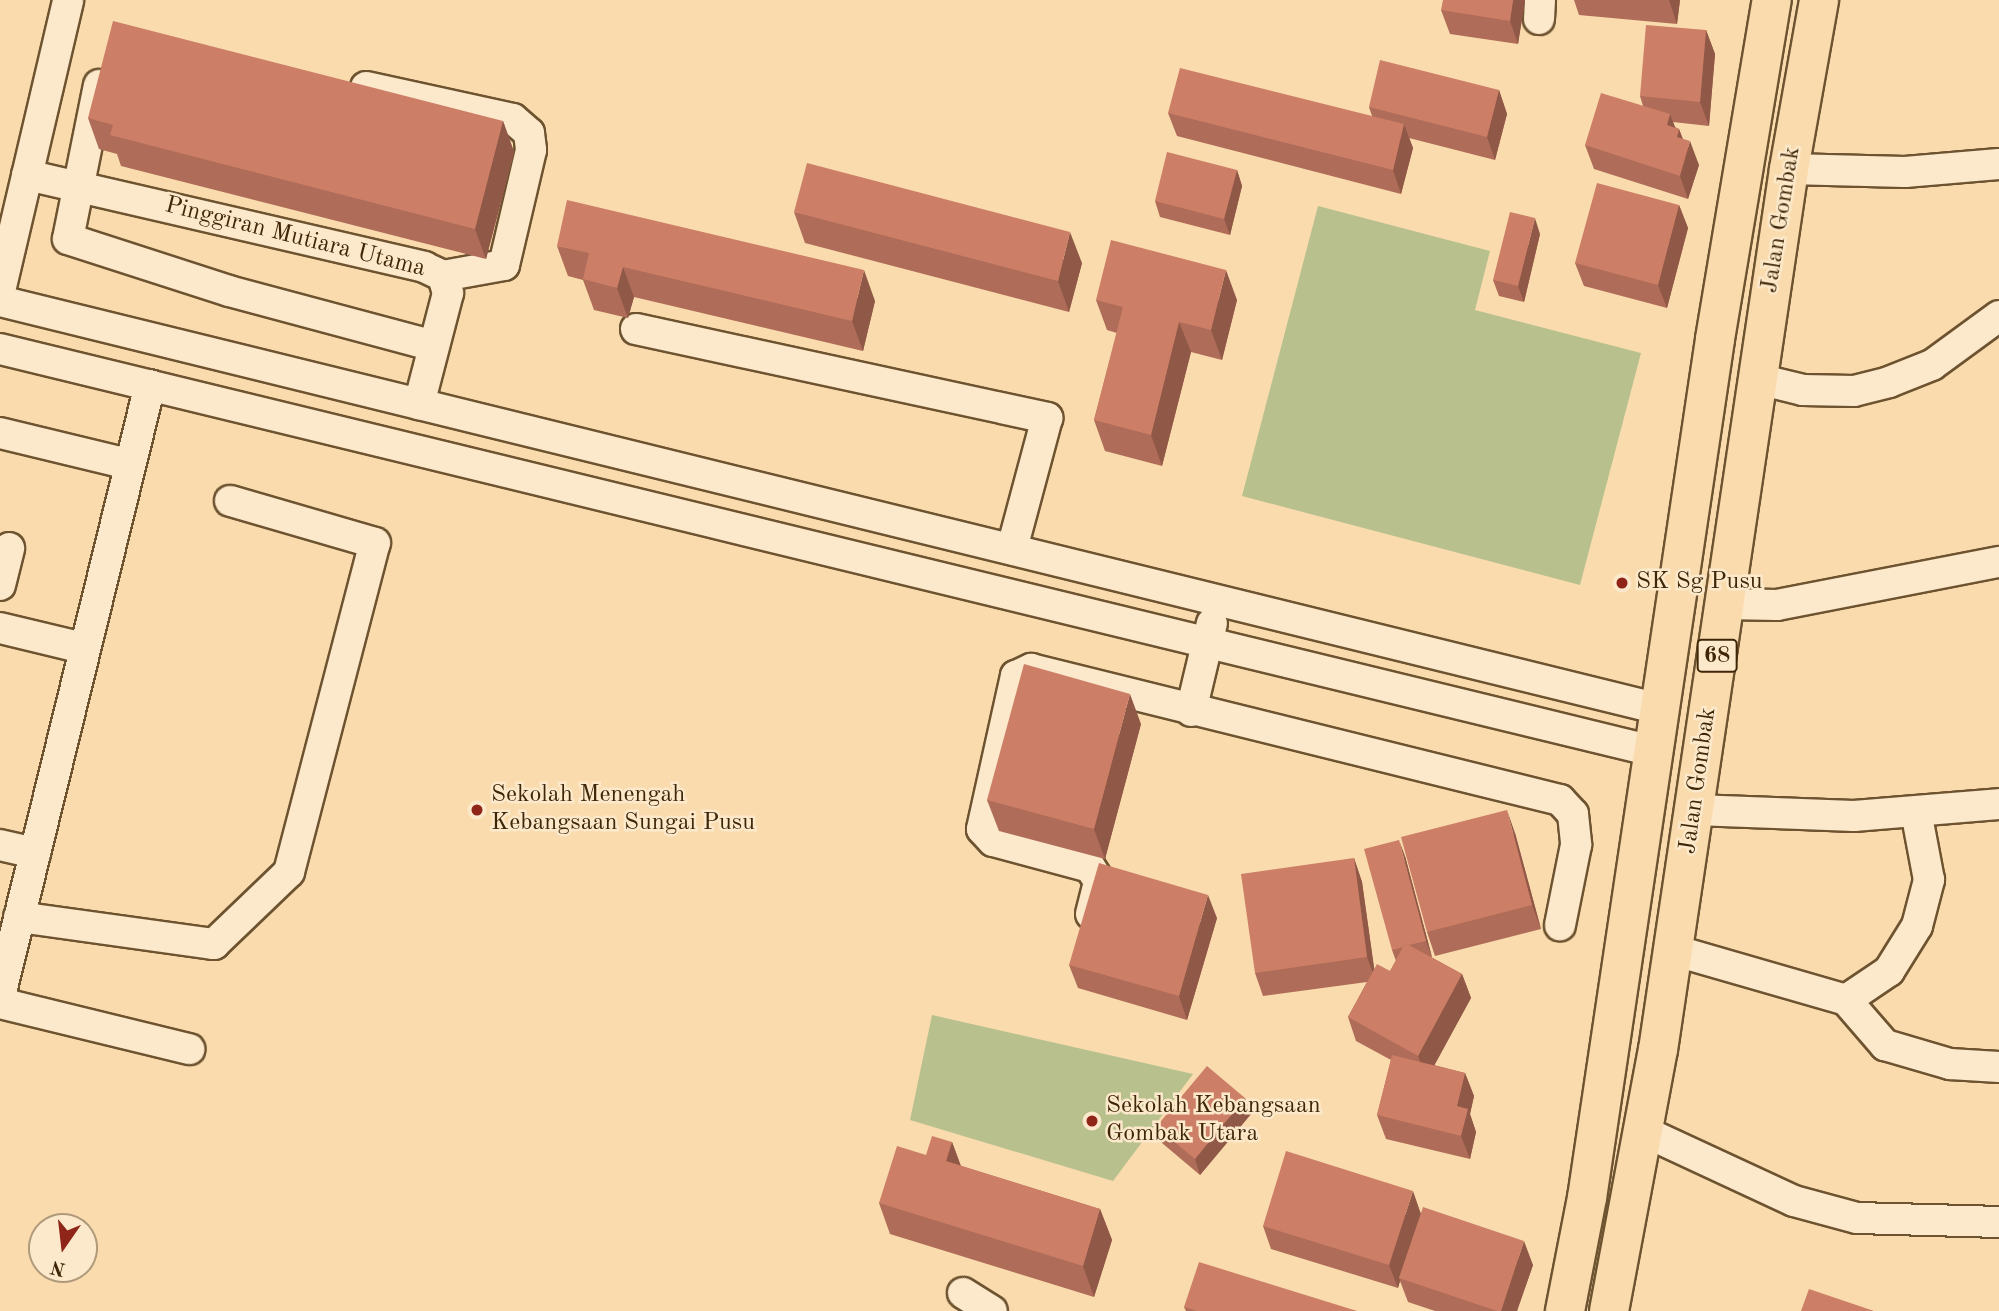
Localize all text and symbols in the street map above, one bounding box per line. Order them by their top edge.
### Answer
street label: Jalan Gombak [1756,145,1808,295]
street label: Pinggiran Mutiara Utama [162,192,428,284]
place label: SK Sg Pusu [1636,569,1763,597]
marker: SK Sg Pusu [1614,575,1630,591]
road number: 68 [1696,636,1738,676]
street label: Jalan Gombak [1674,706,1724,856]
place label: Sekolah Menengah Kebangsaan Sungai Pusu [491,782,755,838]
marker: Sekolah Menengah Kebangsaan Sungai Pusu [469,802,485,818]
place label: Sekolah Kebangsaan Gombak Utara [1106,1093,1321,1149]
marker: Sekolah Kebangsaan Gombak Utara [1084,1113,1100,1129]
north arrow [28,1213,98,1283]
text: N [49,1256,68,1278]

